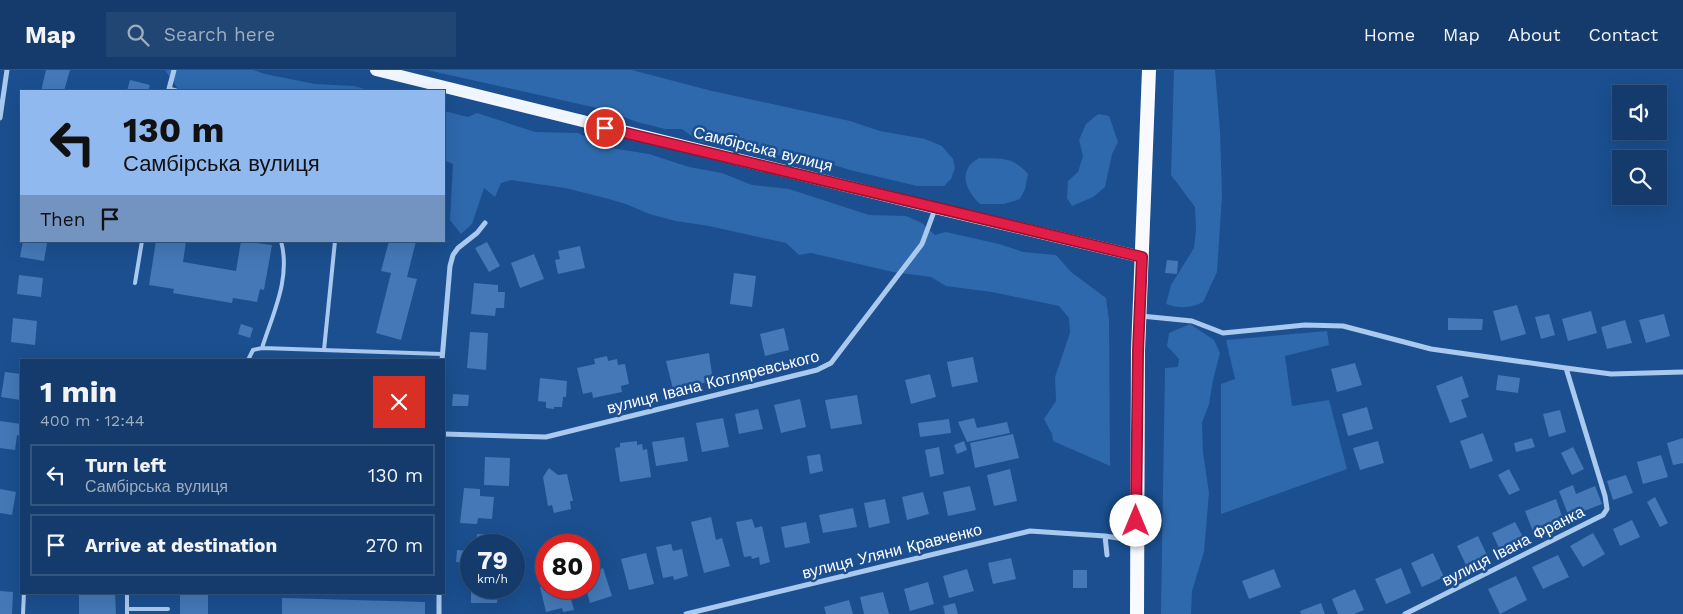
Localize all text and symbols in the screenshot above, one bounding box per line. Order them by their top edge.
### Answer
search box [106,12,456,57]
text: Map [25,21,76,49]
icon: search [124,21,152,49]
text: Search here [164,23,275,46]
text: Home [1364,24,1415,45]
text: Map [1443,24,1480,45]
text: About [1508,24,1560,45]
text: Contact [1588,24,1658,45]
map controls [1612,85,1667,205]
button: sound [1612,85,1667,140]
pin [584,107,626,149]
text: 130 m [123,109,224,151]
icon: left [40,110,105,175]
icon: arrive [591,114,619,142]
street label: Самбірська вулиця [691,122,835,176]
button: search [1612,150,1667,205]
text: Самбірська вулиця [123,151,320,176]
icon: arrive [96,205,124,233]
text: Then [40,208,86,231]
street label: вулиця Івана Котляревського [605,346,821,418]
text: 1 min [40,374,117,409]
button: close [373,376,425,428]
text: 400 m · 12:44 [40,411,144,430]
text: Turn left [85,454,166,477]
icon: left [42,461,70,489]
text: 130 m [368,464,423,487]
text: Самбірська вулиця [85,477,228,496]
position arrow [1109,494,1161,546]
street label: вулиця Івана Франка [1439,502,1587,590]
street label: вулиця Уляни Кравченко [800,519,984,583]
icon: arrive [42,531,70,559]
text: Arrive at destination [85,534,277,557]
text: 270 m [366,534,423,557]
speed limit sign: 80 [535,534,600,599]
text: 79 [477,546,508,575]
text: km/h [477,572,508,586]

